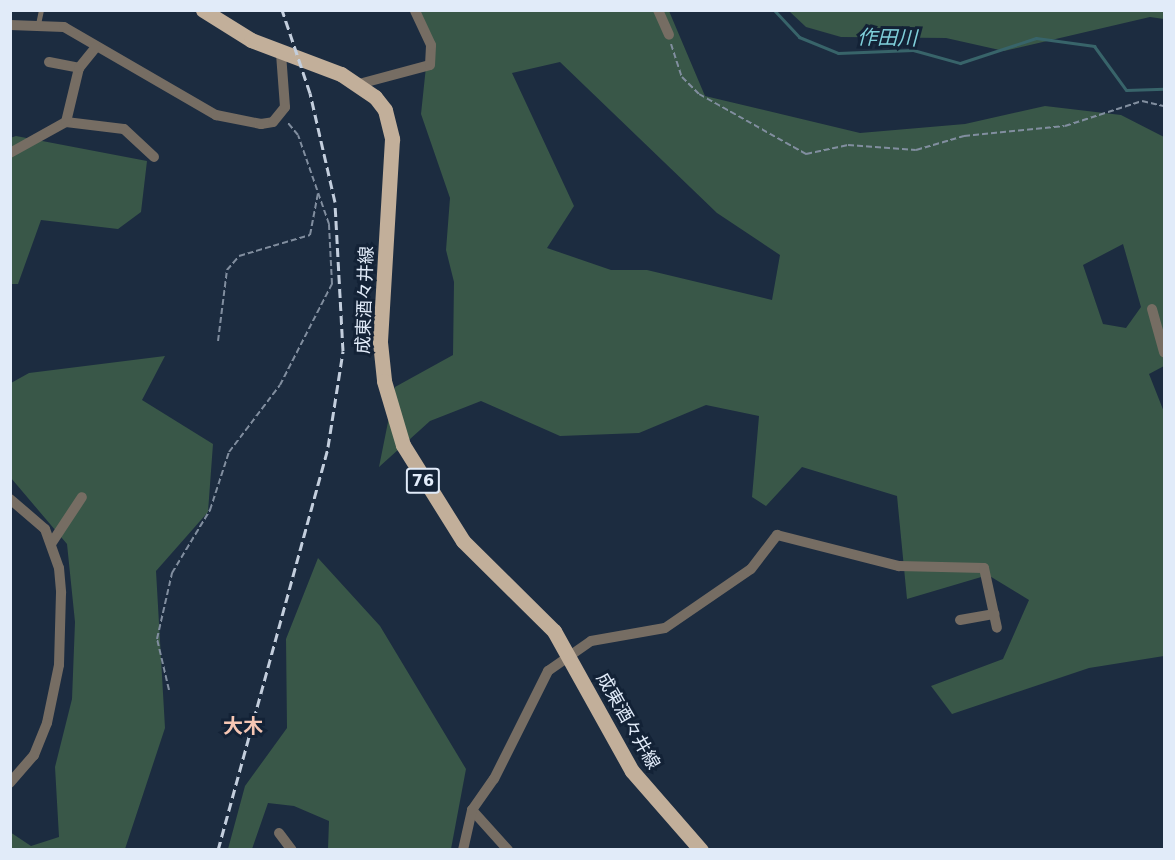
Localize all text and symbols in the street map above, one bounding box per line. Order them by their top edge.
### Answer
water label: 作田川 [857,25,917,51]
street label: 成東酒々井線 [352,246,378,354]
road number: 76 [405,468,441,494]
street label: 成東酒々井線 [592,669,664,773]
district label: 大木 [223,714,263,738]

